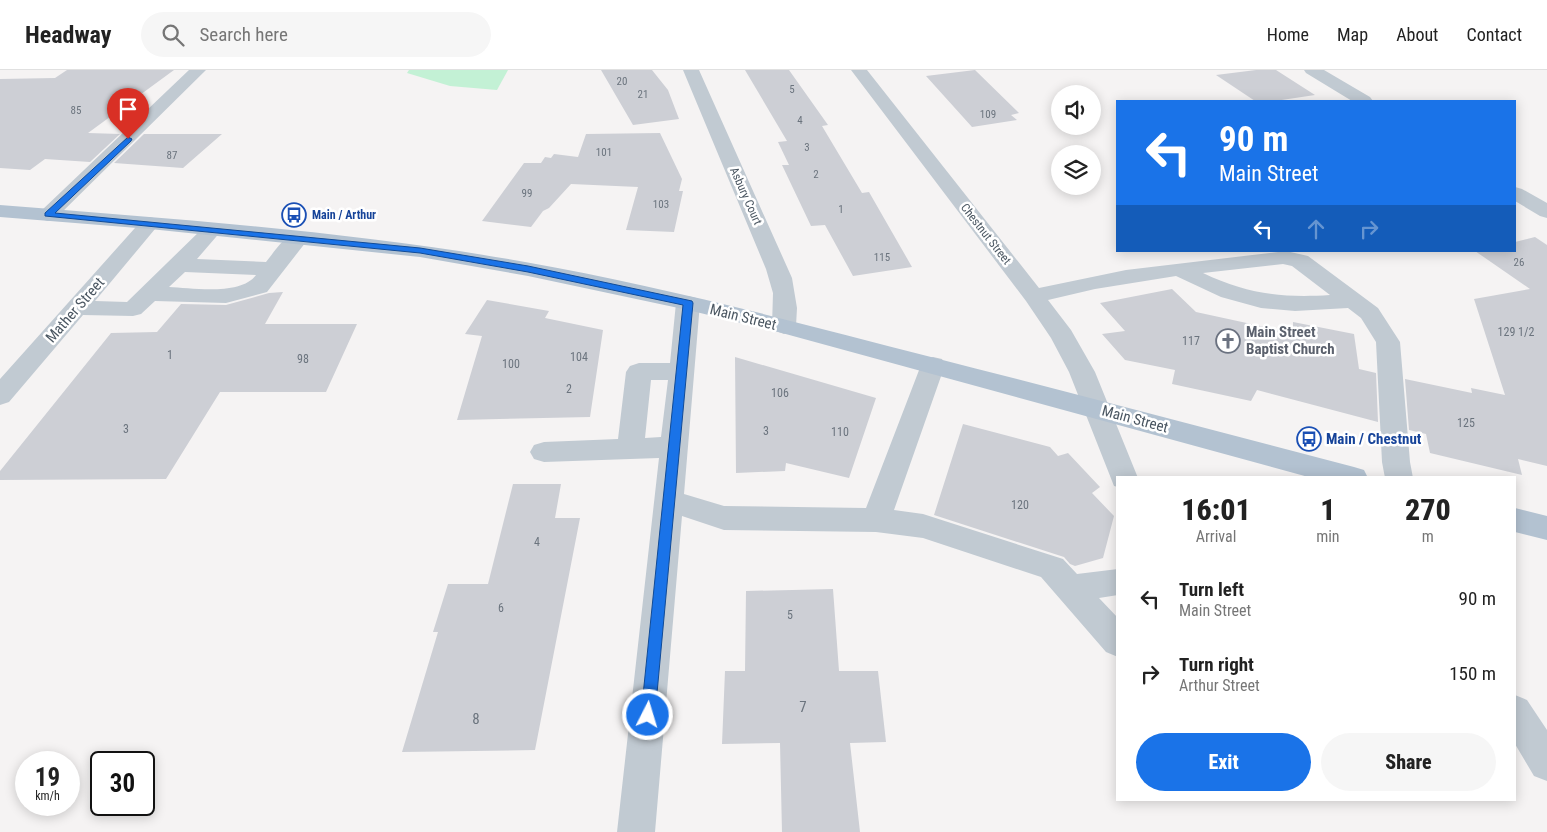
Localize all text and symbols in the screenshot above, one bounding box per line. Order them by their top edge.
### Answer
search box [141,12,491,57]
text: Headway [25,21,111,49]
icon: search [159,21,187,49]
text: Search here [199,23,288,46]
text: Home [1267,24,1309,45]
text: Map [1337,24,1368,45]
text: About [1396,24,1438,45]
text: Contact [1466,24,1522,45]
house number: 20 [617,75,627,88]
house number: 5 [789,83,795,96]
map controls [1051,85,1101,195]
button: sound [1051,85,1101,135]
pin [107,88,149,139]
house number: 21 [638,88,648,101]
icon: arrive [114,95,142,123]
house number: 85 [71,104,81,117]
house number: 109 [980,108,996,121]
house number: 4 [797,114,803,127]
text: 90 m [1219,119,1288,160]
icon: left [1136,120,1201,185]
house number: 3 [804,141,810,154]
button: layers [1051,145,1101,195]
house number: 101 [596,146,612,159]
house number: 87 [167,149,177,162]
text: Main Street [1219,161,1318,186]
street label: Asbury Court [727,165,765,227]
house number: 2 [813,168,819,181]
house number: 99 [522,187,532,200]
house number: 103 [653,198,669,211]
street label: Chestnut Street [958,201,1014,268]
bus stop icon: Main / Arthur [281,202,307,228]
house number: 1 [838,203,844,216]
place label: Main / Arthur [312,208,376,222]
icon: left [1249,215,1277,243]
icon: ahead [1302,215,1330,243]
icon: right [1355,215,1383,243]
house number: 115 [874,251,890,264]
house number: 26 [1514,256,1524,269]
street label: Mather Street [42,274,108,346]
street label: Main Street [708,300,778,334]
place label: Main Street Baptist Church [1246,323,1335,358]
house number: 129 1/2 [1498,325,1534,339]
church icon: Main Street Baptist Church [1215,328,1241,354]
house number: 117 [1182,334,1200,348]
house number: 1 [167,348,173,362]
house number: 104 [570,350,588,364]
house number: 98 [297,352,309,366]
house number: 100 [502,357,520,371]
house number: 2 [566,382,572,396]
house number: 106 [771,386,789,400]
street label: Main Street [1100,402,1170,436]
house number: 125 [1457,416,1475,430]
house number: 3 [123,422,129,436]
house number: 3 [763,424,769,438]
house number: 110 [831,425,849,439]
bus stop icon: Main / Chestnut [1296,426,1322,452]
place label: Main / Chestnut [1326,430,1422,448]
text: 16:01 [1181,492,1251,527]
text: 1 [1320,492,1335,527]
text: 270 [1405,492,1451,527]
house number: 120 [1011,498,1029,512]
text: Arrival [1196,527,1236,546]
text: min [1316,527,1340,546]
text: m [1422,527,1434,546]
house number: 4 [534,535,540,549]
text: Turn left [1179,578,1244,601]
icon: left [1136,585,1164,613]
text: 90 m [1459,587,1496,610]
house number: 6 [498,601,504,615]
text: Main Street [1179,601,1251,620]
house number: 5 [787,608,793,622]
text: Turn right [1179,653,1254,676]
icon: right [1136,660,1164,688]
text: 150 m [1449,662,1496,685]
text: Arthur Street [1179,676,1260,695]
position arrow [621,688,673,740]
house number: 7 [799,698,807,716]
house number: 8 [472,710,480,728]
button: Exit [1136,733,1311,791]
button: Share [1321,733,1496,791]
speed limit sign: 30 [90,751,155,816]
text: 19 [35,763,60,792]
text: km/h [35,789,60,803]

